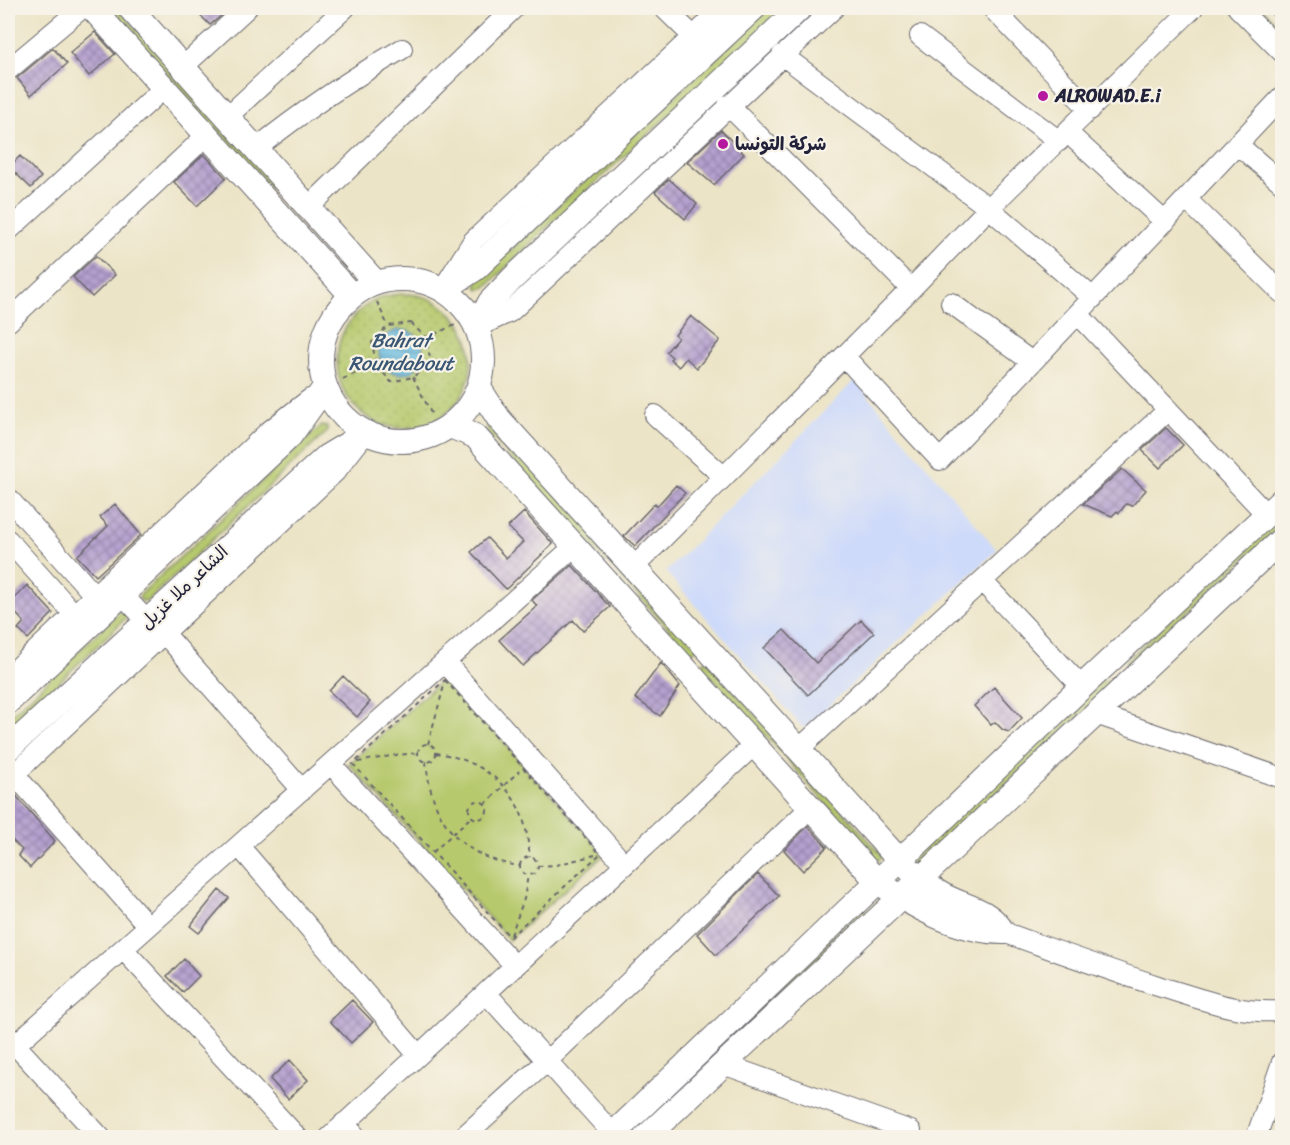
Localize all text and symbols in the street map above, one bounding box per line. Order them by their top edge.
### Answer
place label: ALROWAD.E.i [1054,80,1161,112]
marker: ALROWAD.E.i [1036,89,1050,103]
place label: شركة التونسا [735,128,826,160]
marker: شركة التونسا [716,137,730,151]
water label: Bahrat Roundabout [349,323,456,381]
street label: الشاعر ملا غزيل [132,537,236,637]

